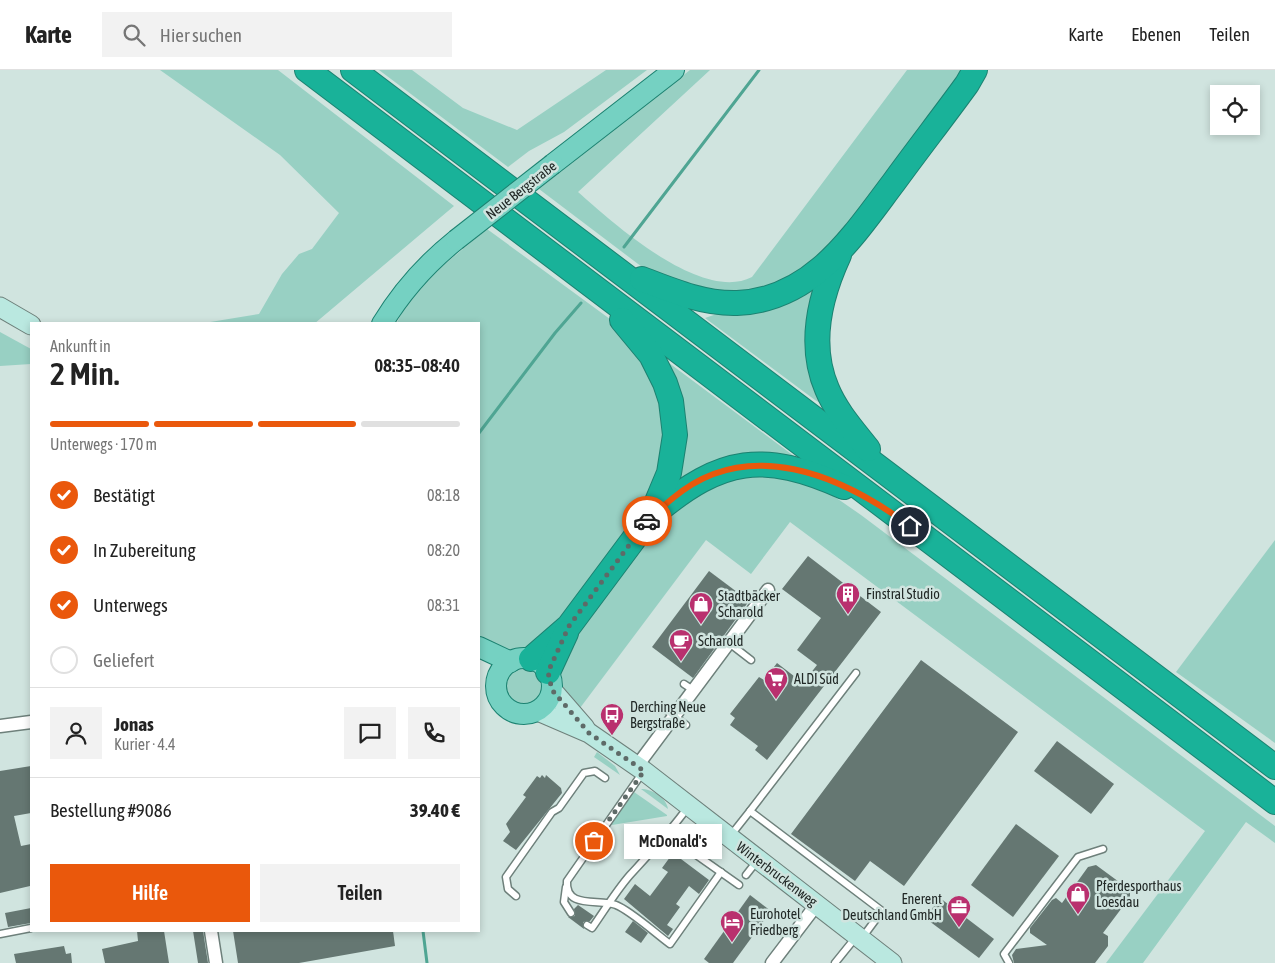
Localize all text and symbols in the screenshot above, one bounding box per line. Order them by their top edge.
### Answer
search box [102,12,452,57]
text: Karte [25,21,72,48]
icon: search [120,21,148,49]
text: Hier suchen [160,24,242,46]
text: Karte [1068,24,1103,45]
text: Ebenen [1131,24,1181,45]
text: Teilen [1209,24,1250,45]
map controls [1210,85,1260,135]
button: locate [1210,85,1260,135]
street label: Neue Bergstraße [483,158,559,222]
text: Ankunft in [50,337,111,355]
text: 08:35–08:40 [374,354,460,376]
text: 2 Min. [50,355,119,392]
text: Unterwegs · 170 m [50,435,157,453]
icon: check [50,481,78,509]
text: Bestätigt [93,484,155,506]
text: 08:18 [427,486,460,504]
courier [622,496,672,546]
pin [889,505,931,547]
icon: car [633,507,661,535]
icon: home [896,512,924,540]
icon: check [50,536,78,564]
text: In Zubereitung [93,539,196,561]
text: 08:20 [427,541,460,559]
building icon: Finstral Studio [835,581,861,615]
place label: Finstral Studio [866,586,940,602]
place label: Stadtbäcker Scharold [718,588,781,620]
icon: check [50,591,78,619]
shop icon: Stadtbäcker Scharold [688,591,714,625]
text: Unterwegs [93,594,168,616]
text: 08:31 [427,596,460,614]
cafe icon: Scharold [668,628,694,662]
place label: Scharold [698,633,743,649]
text: Geliefert [93,649,154,671]
supermarket icon: ALDI Süd [763,666,789,700]
place label: ALDI Süd [794,671,839,687]
place label: Derching Neue Bergstraße [630,699,706,731]
bus stop icon: Derching Neue Bergstraße [599,702,625,736]
button: person [50,707,102,759]
button: chat [344,707,396,759]
button: phone [408,707,460,759]
text: Jonas [114,713,154,735]
text: Kurier · 4.4 [114,735,176,753]
text: Bestellung #9086 [50,799,172,821]
text: 39.40 € [410,799,460,821]
pin [573,820,615,862]
callout: McDonald's [624,824,722,858]
icon: bag [580,827,608,855]
text: McDonald's [639,832,707,850]
street label: Winterbruckenweg [734,838,820,910]
button: Hilfe [50,864,250,922]
button: Teilen [260,864,460,922]
place label: Pferdesporthaus Loesdau [1096,878,1181,910]
shop icon: Pferdesporthaus Loesdau [1065,881,1091,915]
place label: Enerent Deutschland GmbH [842,891,942,923]
office icon: Enerent Deutschland GmbH [946,894,972,928]
place label: Eurohotel Friedberg [750,906,801,938]
hotel icon: Eurohotel Friedberg [719,909,745,943]

